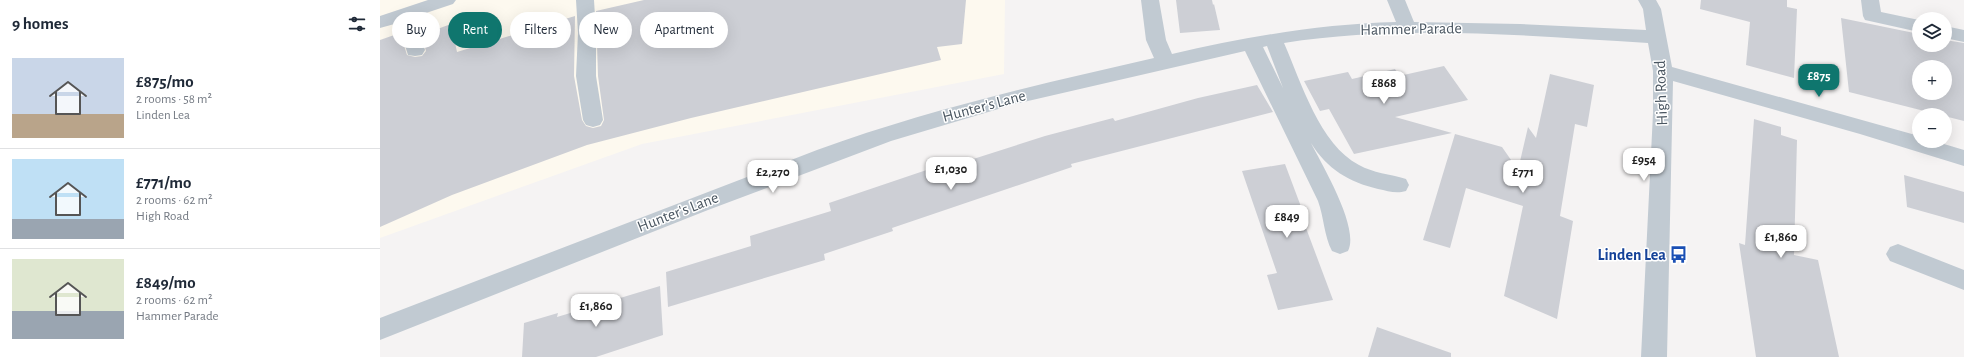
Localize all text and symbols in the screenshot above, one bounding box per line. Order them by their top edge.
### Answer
chip: Buy [392,12,440,48]
chip: Rent [448,12,502,48]
chip: Filters [510,12,571,48]
chip: New [579,12,632,48]
chip: Apartment [640,12,728,48]
map controls [1912,12,1952,148]
button: layers [1912,12,1952,52]
icon: filters [346,13,368,35]
text: 9 homes [12,15,68,32]
street label: Hammer Parade [1360,20,1462,38]
street label: High Road [1652,60,1670,126]
button: + [1912,60,1952,100]
pin: £875 [1795,64,1843,98]
text: £875 [1807,70,1831,83]
pin: £868 [1360,71,1408,105]
text: £875/mo [136,73,194,90]
icon: home [44,74,92,122]
text: £868 [1372,77,1396,90]
street label: Hunter's Lane [941,87,1027,125]
text: 2 rooms · 58 m² [136,93,212,106]
button: − [1912,108,1952,148]
text: Linden Lea [136,109,190,122]
pin: £954 [1620,148,1668,182]
text: £954 [1632,154,1656,167]
pin: £1,030 [918,157,984,191]
pin: £2,270 [740,160,806,194]
pin: £771 [1499,160,1547,194]
text: £1,030 [935,163,967,176]
text: £2,270 [756,166,790,179]
text: £771 [1512,166,1534,179]
text: £771/mo [136,174,191,191]
icon: home [44,175,92,223]
street label: Hunter's Lane [635,189,721,235]
text: 2 rooms · 62 m² [136,194,212,207]
pin: £849 [1263,205,1311,239]
text: High Road [136,210,189,223]
text: £849 [1274,211,1300,224]
pin: £1,860 [1748,225,1814,259]
text: £1,860 [1765,231,1797,244]
bus stop icon: Linden Lea [1669,245,1689,265]
place label: Linden Lea [1598,247,1666,263]
text: £849/mo [136,274,196,291]
icon: home [44,275,92,323]
text: 2 rooms · 62 m² [136,294,212,307]
pin: £1,860 [563,294,629,328]
text: £1,860 [580,300,612,313]
text: Hammer Parade [136,310,219,323]

